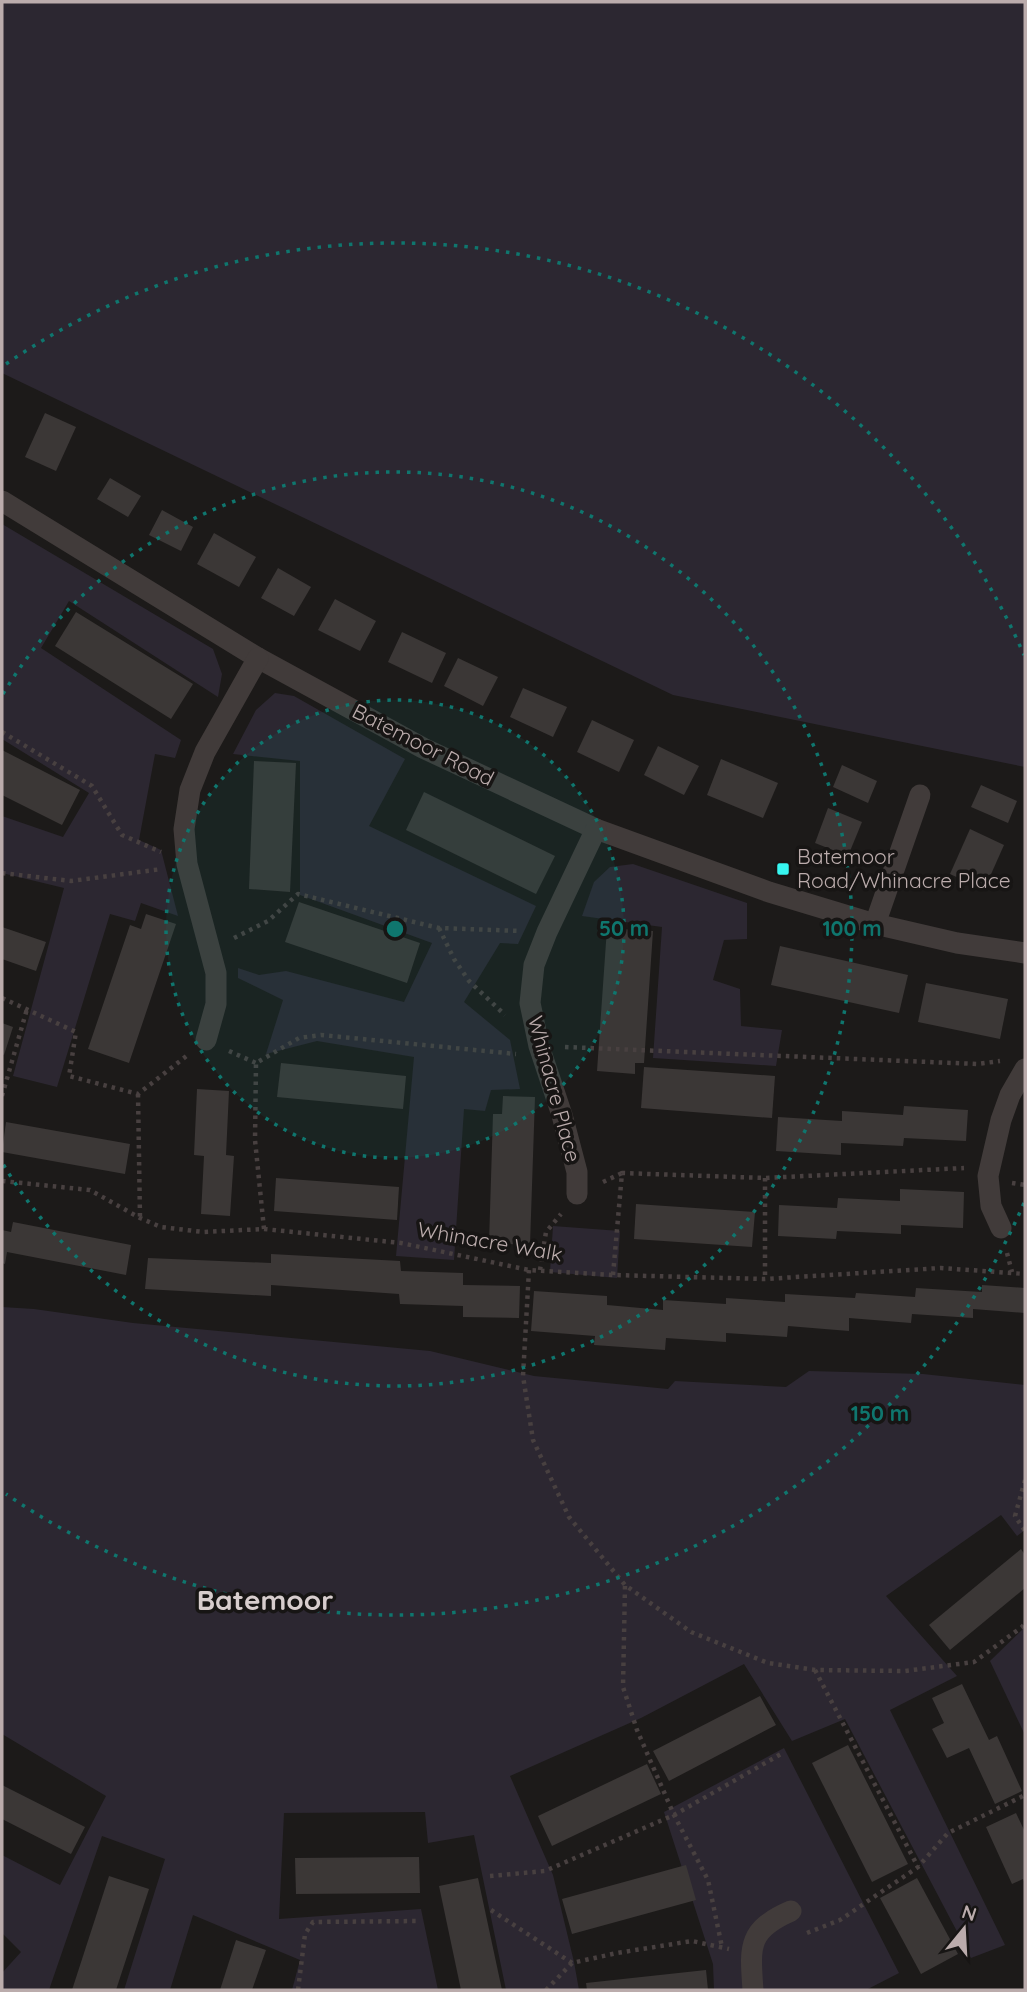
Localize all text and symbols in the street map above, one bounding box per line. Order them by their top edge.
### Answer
street label: Batemoor Road [348,697,499,791]
place label: Batemoor Road/Whinacre Place [797,843,1011,893]
marker: Batemoor Road/Whinacre Place [775,861,791,877]
text: 50 m [599,915,649,941]
text: 100 m [822,915,882,941]
centre of rings [383,917,407,941]
street label: Whinacre Place [523,1013,587,1165]
street label: Whinacre Walk [416,1215,565,1267]
text: 150 m [851,1400,909,1426]
district label: Batemoor [197,1582,333,1617]
north arrow [929,1894,999,1964]
text: N [959,1899,980,1926]

